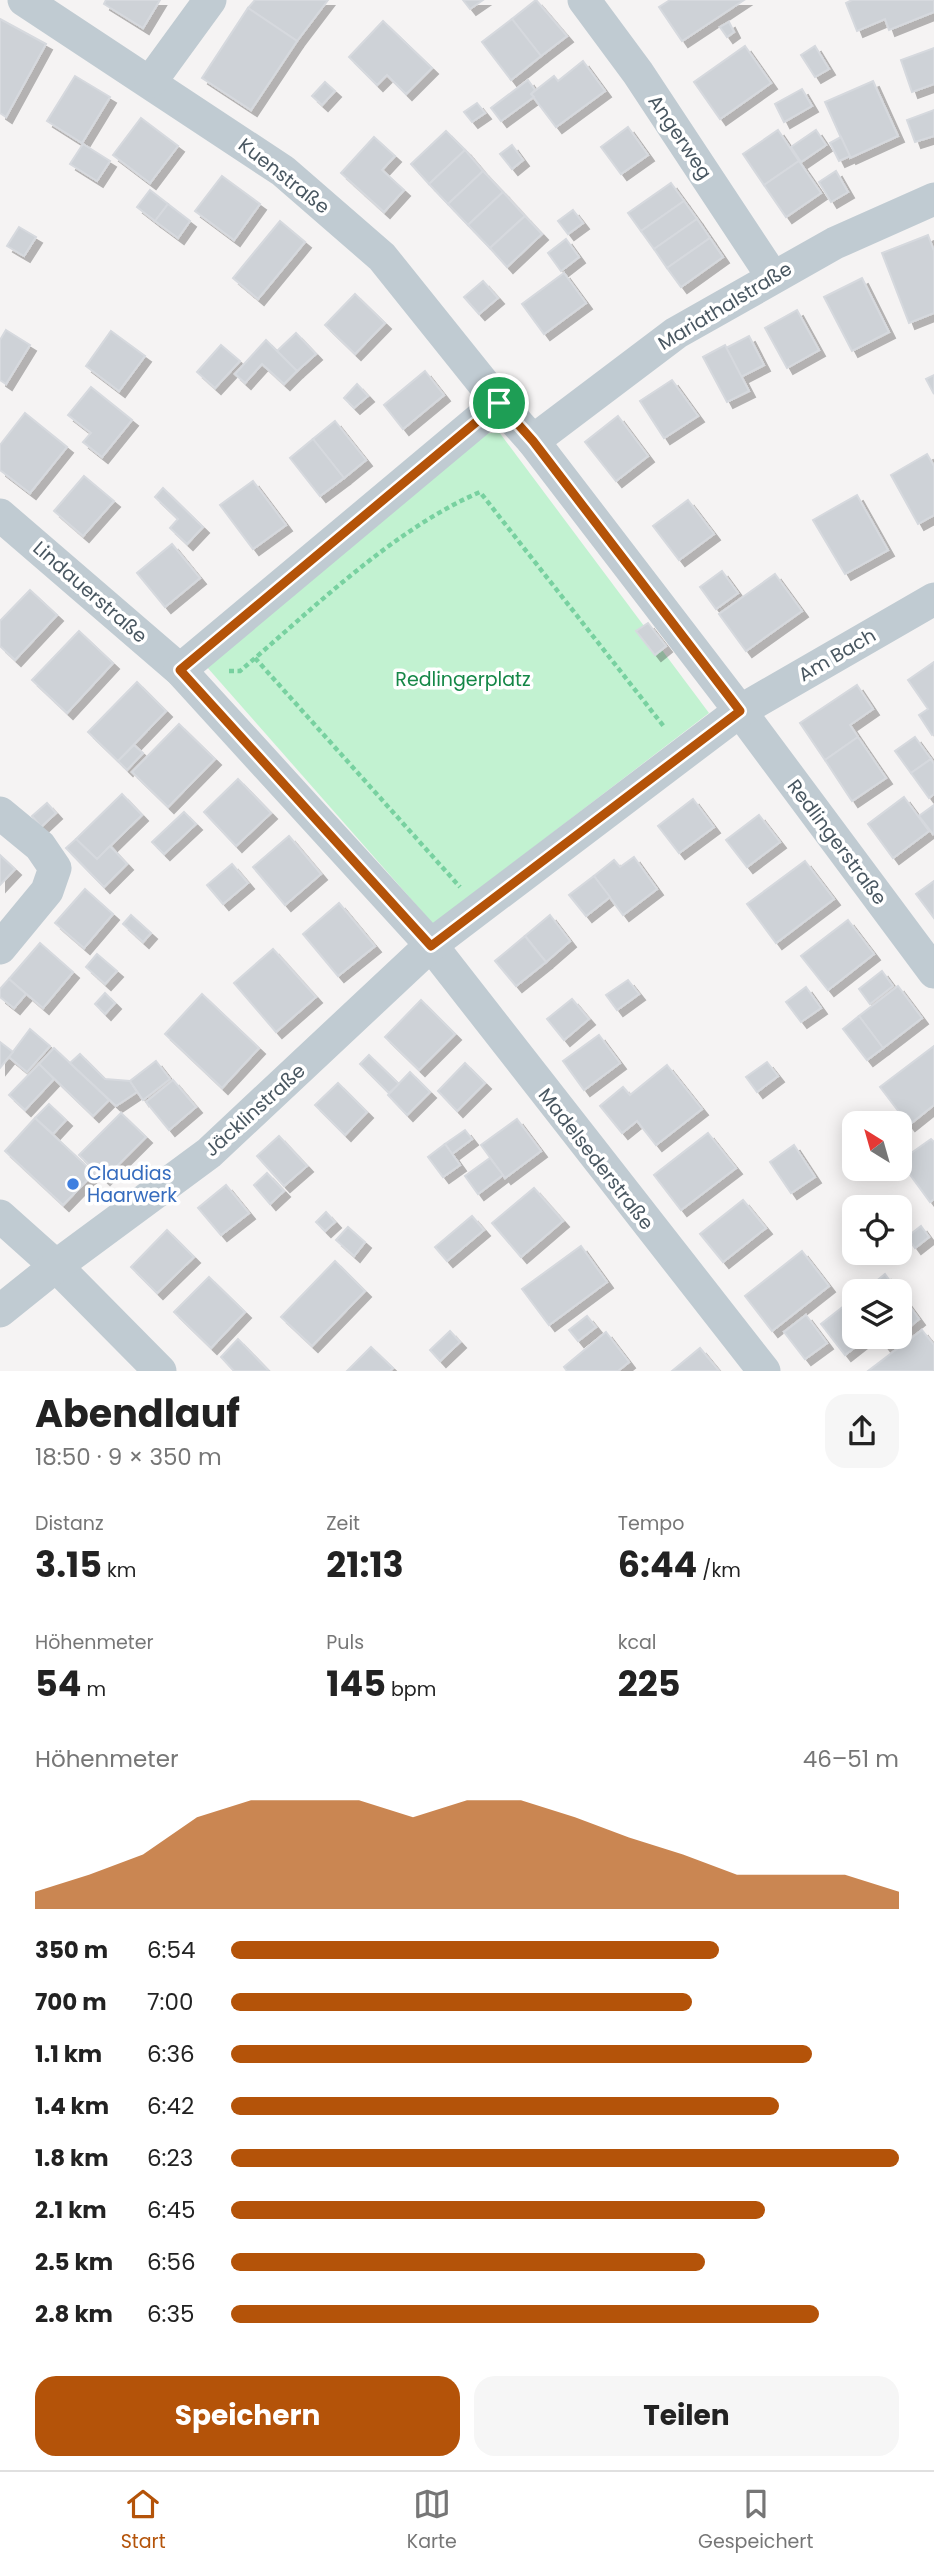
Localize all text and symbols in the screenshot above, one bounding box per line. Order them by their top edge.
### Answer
street label: Angerweg [642,89,718,185]
street label: Kuenstraße [233,132,335,220]
street label: Mariathalstraße [653,255,797,357]
pin [469,373,529,433]
icon: arrive [480,384,518,422]
street label: Lindauerstraße [27,535,153,649]
street label: Am Bach [793,622,881,688]
park label: Redlingerplatz [395,666,531,693]
street label: Redlingerstraße [781,774,893,910]
street label: Jäcklinstraße [199,1057,311,1163]
street label: Madelsederstraße [532,1082,660,1236]
north arrow [842,1111,912,1181]
map controls [842,1111,912,1349]
place label: Claudias Haarwerk [87,1160,177,1209]
marker: Claudias Haarwerk [65,1176,81,1192]
button: locate [842,1195,912,1265]
button: layers [842,1279,912,1349]
text: Abendlauf [35,1387,240,1440]
button: share [825,1394,899,1468]
text: 18:50 · 9 × 350 m [35,1441,222,1473]
text: Distanz [35,1510,104,1537]
text: Zeit [326,1510,360,1537]
text: Tempo [618,1510,684,1537]
text: 3.15 [35,1540,102,1589]
text: 21:13 [326,1540,404,1589]
text: 6:44 [618,1540,697,1589]
text: km [102,1557,136,1584]
text: /km [697,1557,741,1584]
text: Höhenmeter [35,1629,154,1656]
text: Puls [326,1629,364,1656]
text: kcal [618,1629,657,1656]
text: 54 [35,1659,81,1708]
text: 145 [326,1659,386,1708]
text: 225 [618,1659,680,1708]
text: m [81,1676,106,1703]
text: bpm [386,1676,436,1703]
text: Höhenmeter [35,1743,179,1775]
text: 46–51 m [803,1743,899,1775]
text: 350 m [35,1934,108,1966]
text: 6:54 [147,1934,195,1966]
text: 700 m [35,1986,107,2018]
text: 7:00 [147,1986,193,2018]
text: 1.1 km [35,2038,102,2070]
text: 6:36 [147,2038,195,2070]
text: 1.4 km [35,2090,109,2122]
text: 6:42 [147,2090,194,2122]
text: 1.8 km [35,2142,109,2174]
text: 6:23 [147,2142,193,2174]
text: 2.1 km [35,2194,107,2226]
text: 6:45 [147,2194,195,2226]
text: 2.5 km [35,2246,113,2278]
text: 6:56 [147,2246,196,2278]
text: 2.8 km [35,2298,113,2330]
text: 6:35 [147,2298,195,2330]
button: Speichern [35,2376,460,2456]
button: Teilen [474,2376,899,2456]
tab: Start [121,2485,166,2556]
tab: Karte [407,2485,457,2556]
tab: Gespeichert [698,2485,813,2556]

